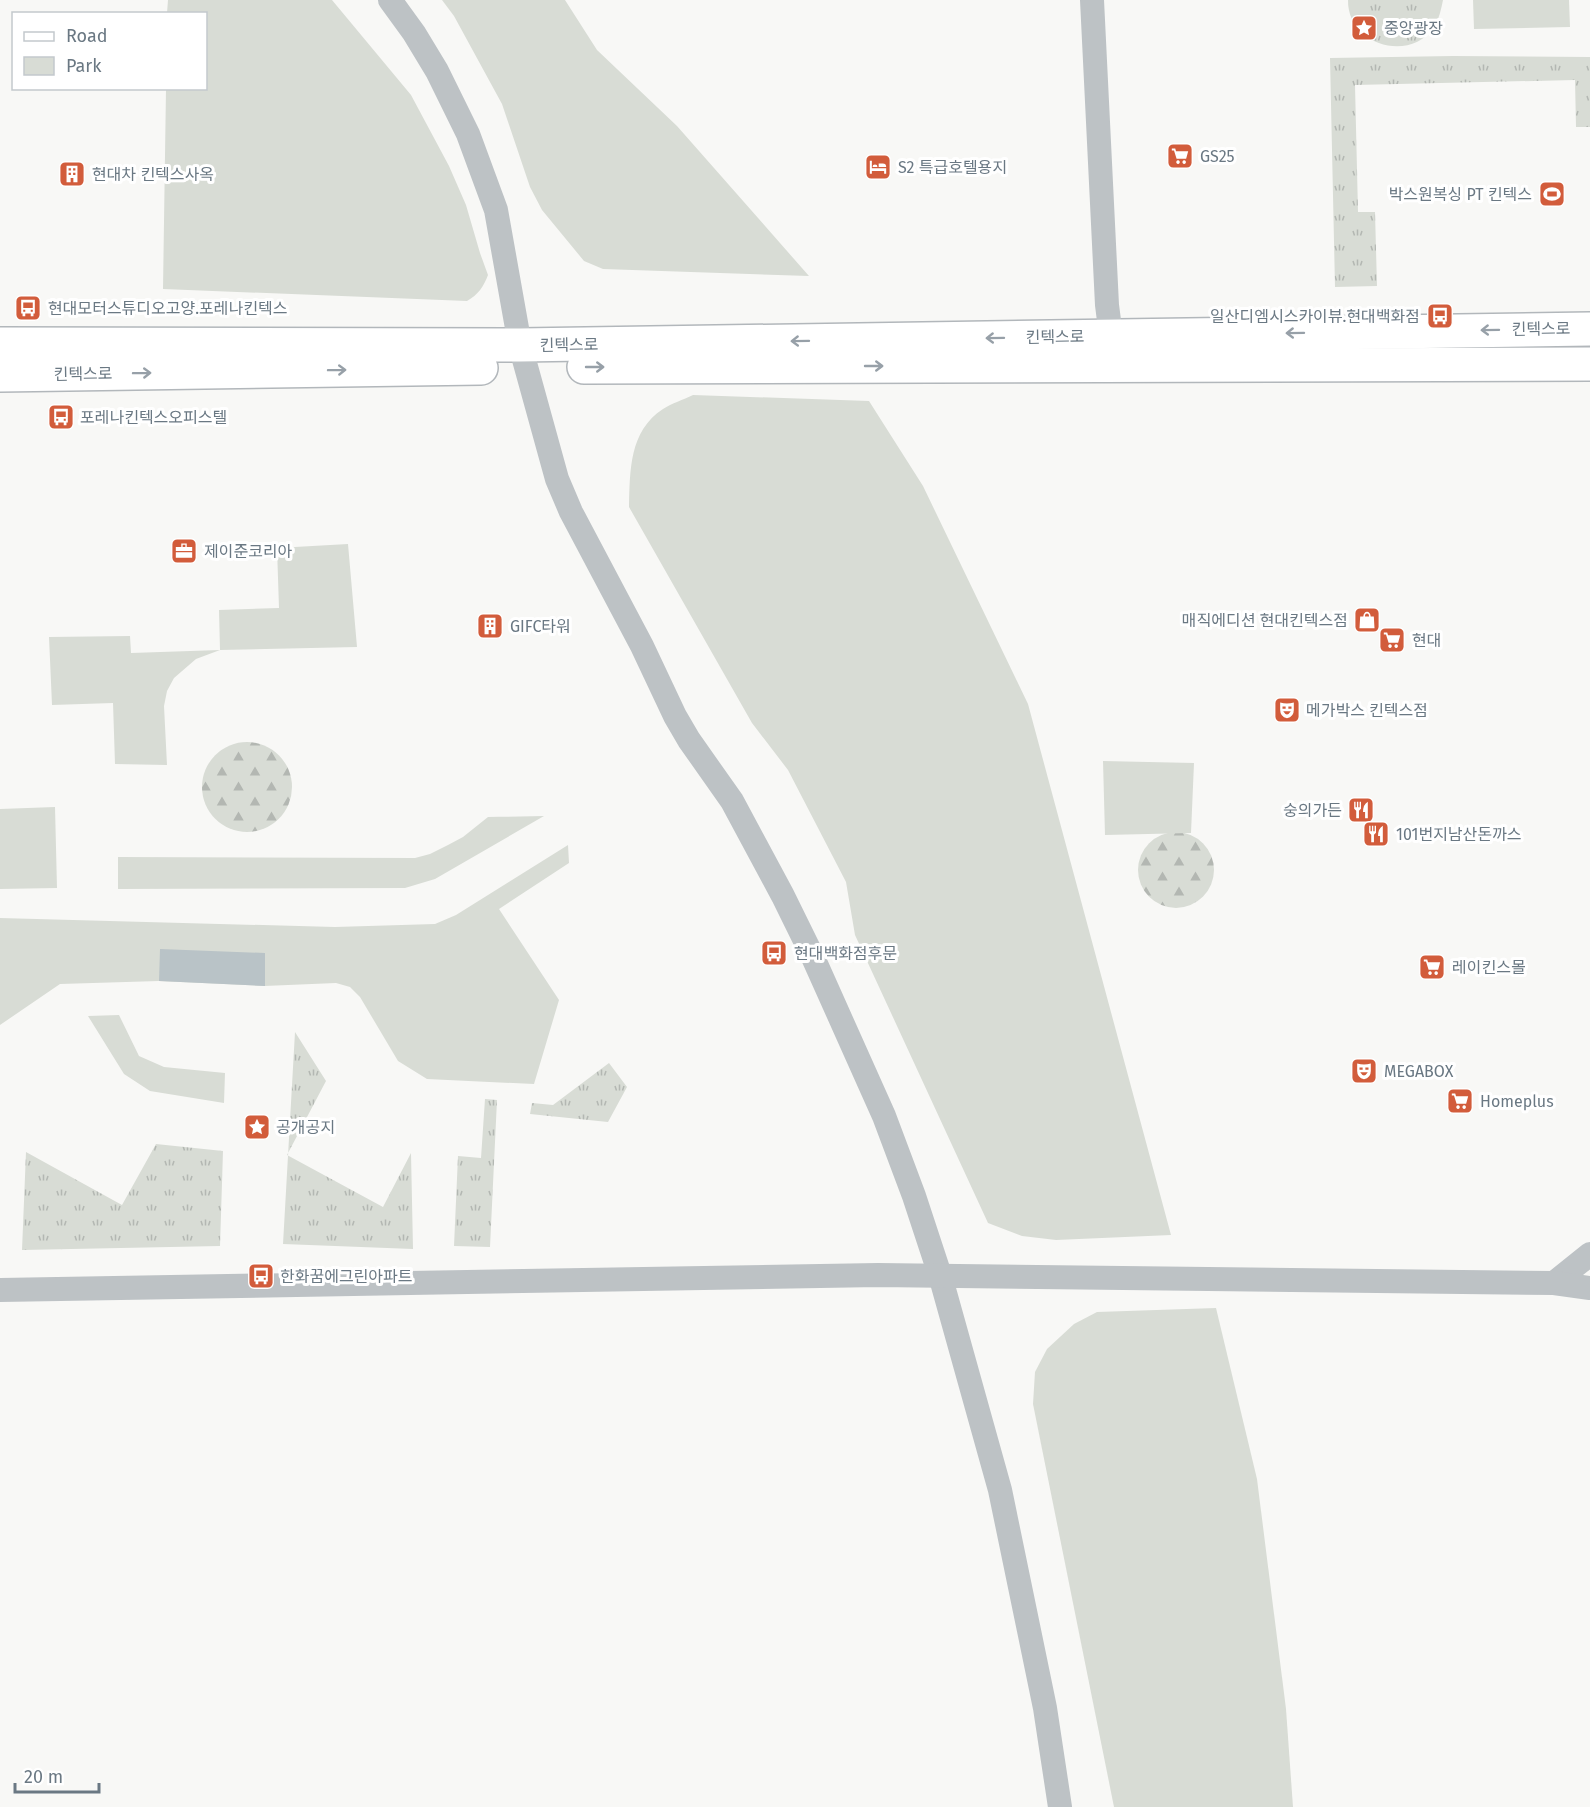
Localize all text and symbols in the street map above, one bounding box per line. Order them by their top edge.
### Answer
legend [12,12,207,90]
place icon: 중앙광장 [1349,13,1379,43]
place label: 중앙광장 [1384,19,1443,38]
text: Road [66,25,108,47]
text: Park [66,55,102,77]
supermarket icon: GS25 [1165,141,1195,171]
place label: GS25 [1200,147,1235,166]
hotel icon: S2 특급호텔용지 [863,152,893,182]
place label: S2 특급호텔용지 [898,158,1007,177]
building icon: 현대차 킨텍스사옥 [57,159,87,189]
place label: 현대차 킨텍스사옥 [92,165,214,184]
sports icon: 박스원복싱 PT 킨텍스 [1537,179,1567,209]
place label: 박스원복싱 PT 킨텍스 [1389,185,1532,204]
bus stop icon: 현대모터스튜디오고양.포레나킨텍스 [13,293,43,323]
place label: 현대모터스튜디오고양.포레나킨텍스 [48,299,287,318]
bus stop icon: 일산디엠시스카이뷰.현대백화점 [1425,301,1455,331]
place label: 일산디엠시스카이뷰.현대백화점 [1210,307,1420,326]
street label: 킨텍스로 [1511,319,1571,339]
one-way arrow [1480,324,1500,335]
street label: 킨텍스로 [1025,327,1085,347]
one-way arrow [1285,327,1305,339]
one-way arrow [985,332,1005,343]
street label: 킨텍스로 [539,335,599,355]
one-way arrow [790,335,810,347]
one-way arrow [864,360,884,372]
one-way arrow [585,361,605,373]
street label: 킨텍스로 [53,364,113,384]
one-way arrow [327,364,347,376]
one-way arrow [132,367,152,379]
bus stop icon: 포레나킨텍스오피스텔 [46,402,76,432]
place label: 포레나킨텍스오피스텔 [80,408,227,427]
office icon: 제이준코리아 [169,536,199,566]
place label: 제이준코리아 [204,542,293,561]
shop icon: 매직에디션 현대킨텍스점 [1352,605,1382,635]
building icon: GIFC타워 [475,611,505,641]
place label: 매직에디션 현대킨텍스점 [1182,611,1348,630]
place label: GIFC타워 [510,617,571,636]
supermarket icon: 현대 [1377,625,1407,655]
place label: 현대 [1412,631,1441,650]
theatre icon: 메가박스 킨텍스점 [1272,695,1302,725]
place label: 메가박스 킨텍스점 [1306,701,1428,720]
restaurant icon: 숭의가든 [1346,795,1376,825]
place label: 숭의가든 [1283,801,1342,820]
restaurant icon: 101번지남산돈까스 [1361,819,1391,849]
place label: 101번지남산돈까스 [1396,825,1521,844]
bus stop icon: 현대백화점후문 [759,938,789,968]
place label: 현대백화점후문 [794,944,897,963]
supermarket icon: 레이킨스몰 [1417,952,1447,982]
place label: 레이킨스몰 [1452,958,1526,977]
theatre icon: MEGABOX [1349,1056,1379,1086]
place label: MEGABOX [1384,1062,1454,1081]
supermarket icon: Homeplus [1445,1086,1475,1116]
place label: Homeplus [1480,1092,1554,1111]
place icon: 공개공지 [242,1112,272,1142]
place label: 공개공지 [276,1118,335,1137]
bus stop icon: 한화꿈에그린아파트 [246,1261,276,1291]
place label: 한화꿈에그린아파트 [280,1267,412,1286]
scale bar [15,1756,99,1794]
text: 20 m [24,1766,63,1788]

